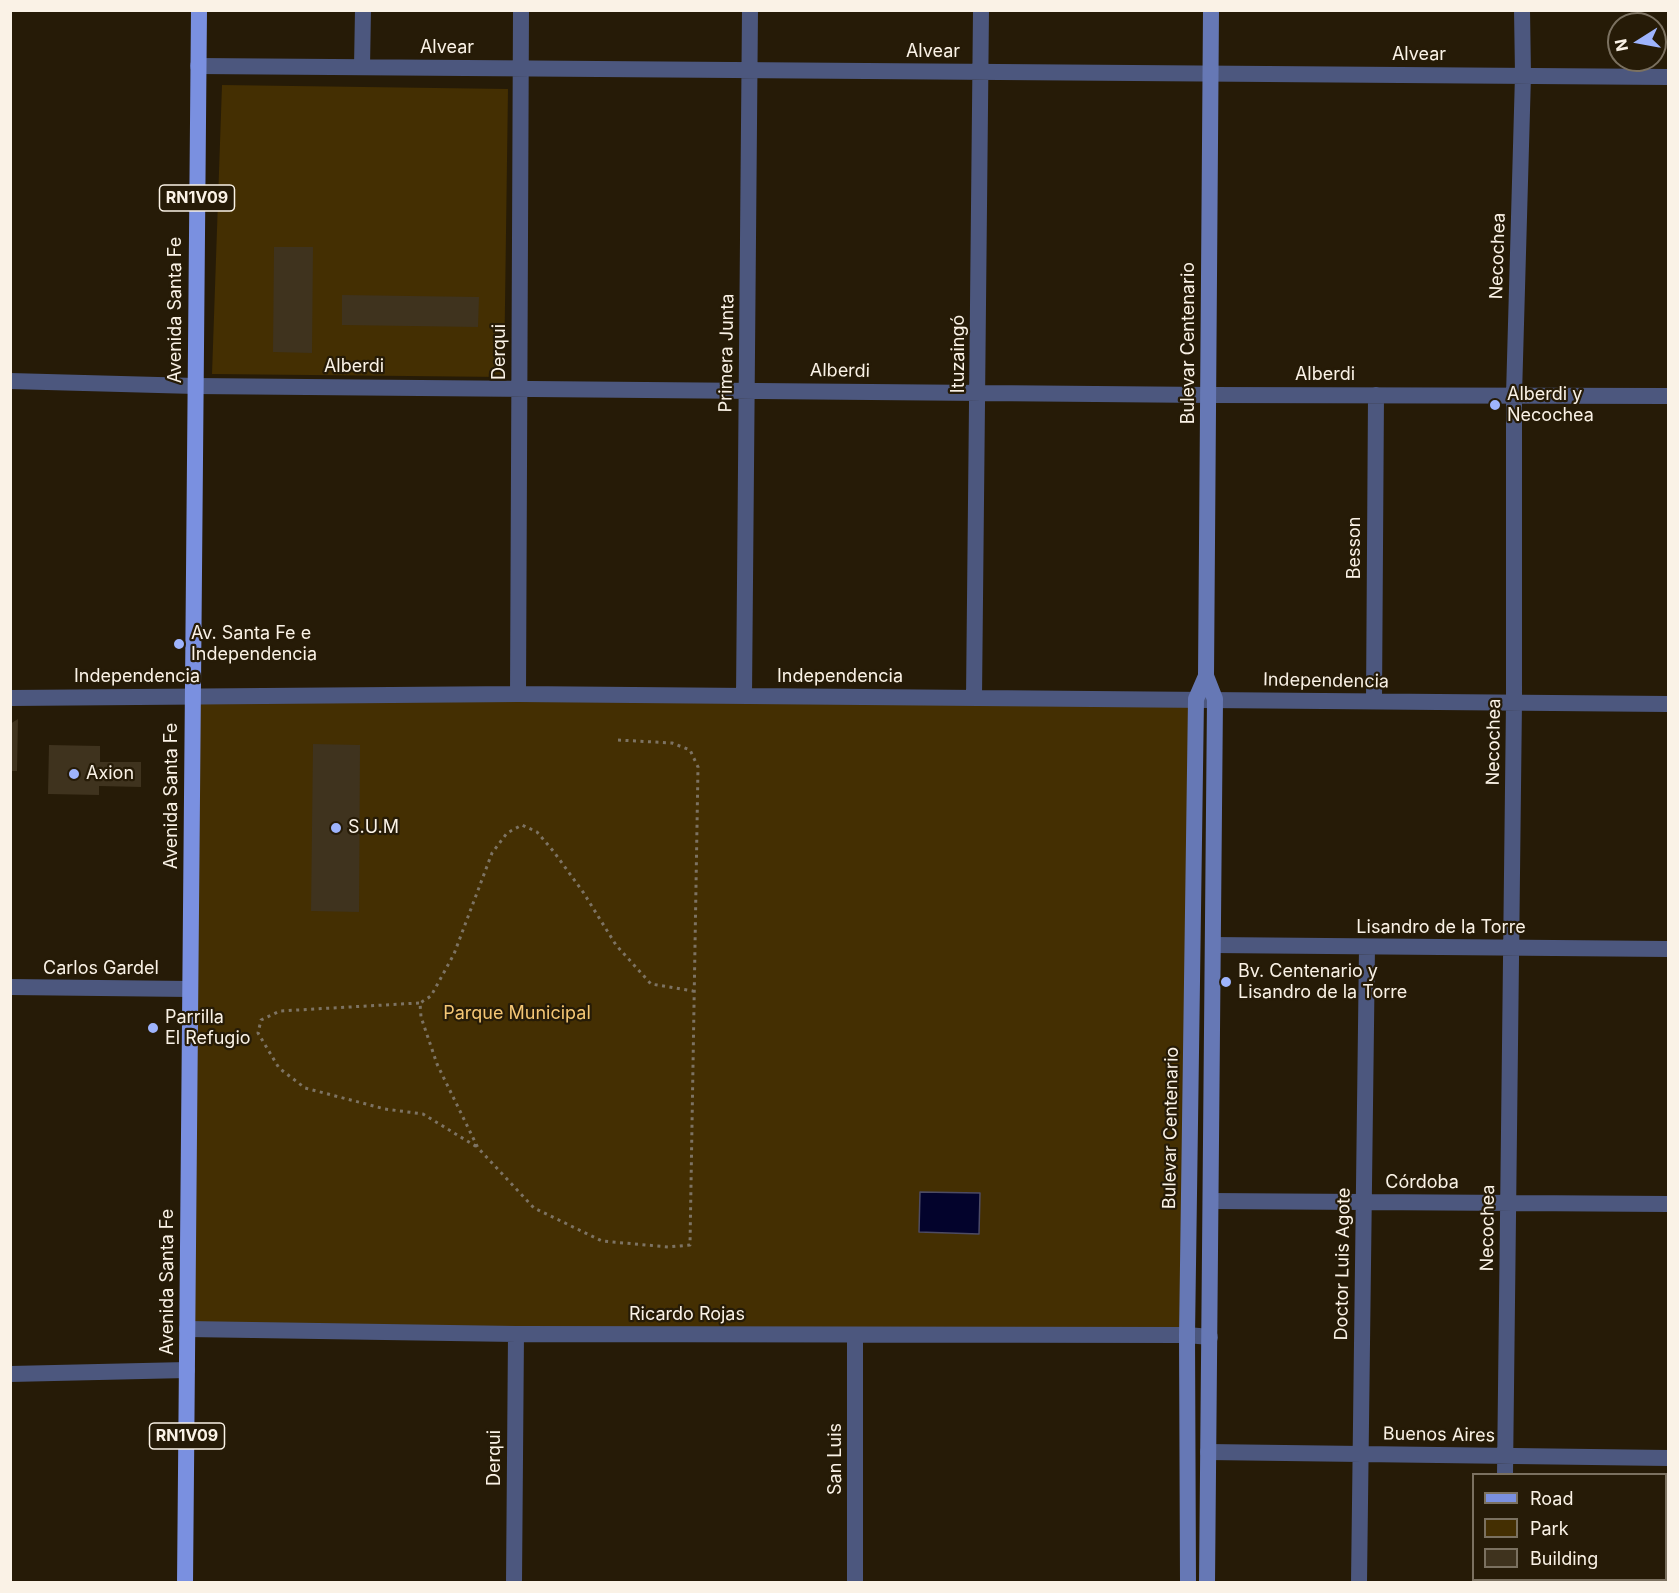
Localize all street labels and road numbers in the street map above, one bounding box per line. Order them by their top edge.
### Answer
street label: Alvear [420,37,474,59]
street label: Alvear [906,41,960,63]
street label: Alvear [1392,44,1446,66]
road number: RN1V09 [160,185,234,211]
street label: Necochea [1486,212,1510,300]
street label: Avenida Santa Fe [165,237,187,383]
street label: Bulevar Centenario [1178,262,1200,424]
street label: Primera Junta [715,293,739,413]
street label: Ituzaingó [948,315,970,393]
street label: Derqui [489,324,511,380]
street label: Alberdi [324,356,384,378]
street label: Alberdi [810,360,870,382]
street label: Alberdi [1295,364,1355,386]
street label: Besson [1344,517,1366,579]
street label: Independencia [74,666,200,688]
street label: Independencia [777,666,903,688]
street label: Independencia [1263,669,1389,693]
street label: Necochea [1482,698,1506,786]
street label: Avenida Santa Fe [161,723,183,869]
street label: Lisandro de la Torre [1356,917,1526,939]
street label: Carlos Gardel [43,958,159,980]
street label: Bulevar Centenario [1159,1047,1183,1209]
street label: Córdoba [1385,1172,1459,1194]
street label: Necochea [1476,1184,1500,1272]
street label: Doctor Luis Agote [1331,1188,1355,1340]
street label: Avenida Santa Fe [157,1209,179,1355]
street label: Ricardo Rojas [629,1304,745,1326]
road number: RN1V09 [150,1423,225,1449]
street label: San Luis [825,1423,847,1495]
street label: Buenos Aires [1383,1423,1495,1447]
street label: Derqui [484,1430,506,1486]

